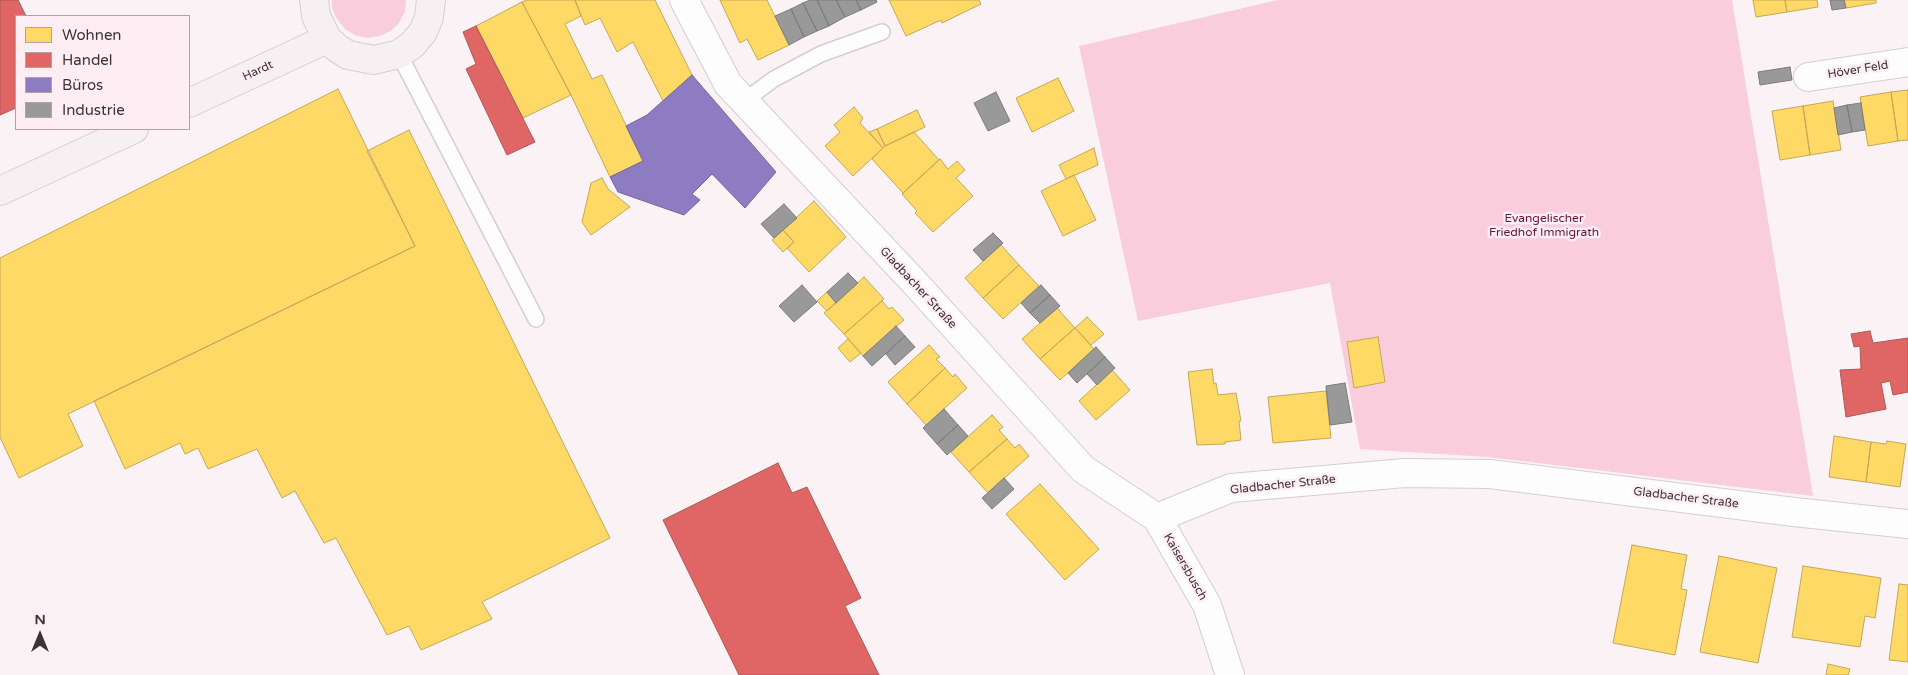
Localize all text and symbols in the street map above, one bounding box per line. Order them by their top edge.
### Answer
legend [15,15,190,130]
text: Wohnen [62,26,122,44]
text: Handel [62,51,113,69]
street label: Hardt [240,58,276,84]
street label: Höver Feld [1827,58,1889,82]
text: Büros [62,76,103,94]
text: Industrie [62,101,125,119]
park label: Evangelischer Friedhof Immigrath [1489,212,1599,240]
street label: Gladbacher Straße [877,244,959,332]
street label: Gladbacher Straße [1230,472,1336,498]
street label: Gladbacher Straße [1632,484,1740,512]
street label: Kaisersbusch [1160,531,1210,603]
north arrow [15,610,65,660]
text: N [34,611,46,628]

